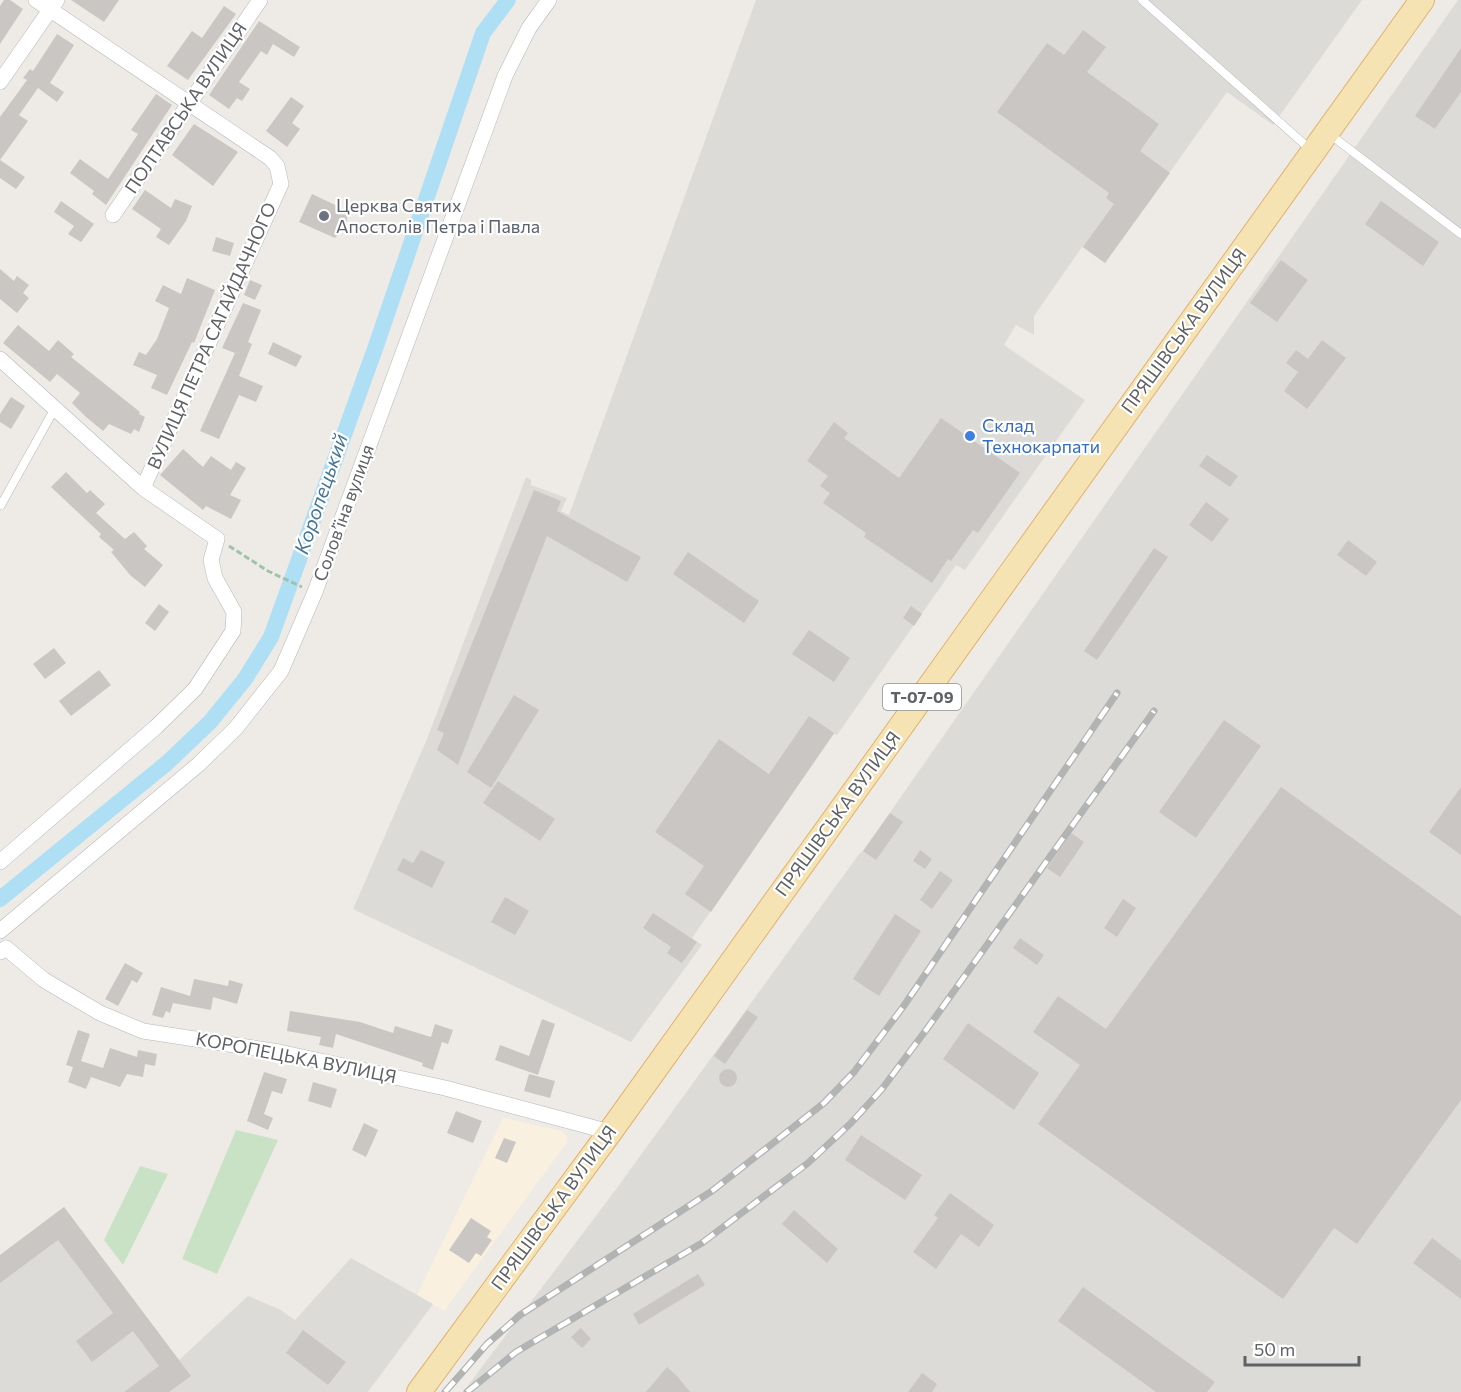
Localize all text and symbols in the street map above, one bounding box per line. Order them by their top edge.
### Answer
street label: ПОЛТАВСЬКА ВУЛИЦЯ [120,18,251,197]
place label: Церква Святих Апостолів Петра і Павла [336,194,540,237]
street label: ВУЛИЦЯ ПЕТРА САГАЙДАЧНОГО [142,199,280,472]
marker: Церква Святих Апостолів Петра і Павла [317,209,331,223]
street label: ПРЯШІВСЬКА ВУЛИЦЯ [1116,244,1250,417]
place label: Склад Технокарпати [982,414,1100,457]
marker: Склад Технокарпати [963,429,977,443]
water label: Коропецький [288,430,352,557]
street label: Соловʼїна вулиця [308,441,378,584]
road number: Т-07-09 [883,684,961,710]
street label: ПРЯШІВСЬКА ВУЛИЦЯ [770,727,904,900]
street label: КОРОПЕЦЬКА ВУЛИЦЯ [194,1027,398,1087]
street label: ПРЯШІВСЬКА ВУЛИЦЯ [486,1121,620,1294]
scale bar [1245,1329,1359,1367]
text: 50 m [1254,1338,1295,1360]

